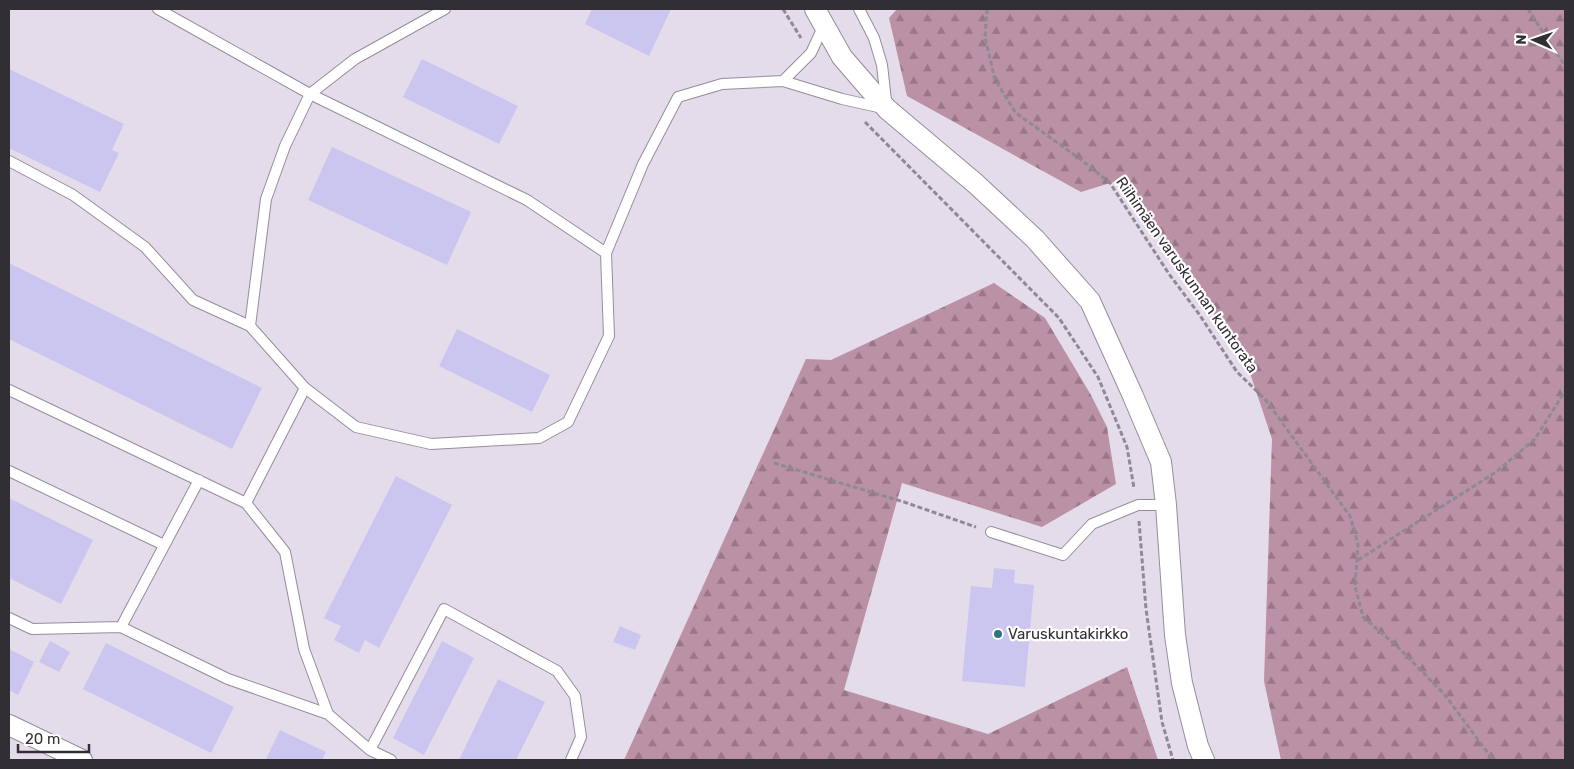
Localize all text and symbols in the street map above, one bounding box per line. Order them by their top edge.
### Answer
north arrow [1509,15,1559,65]
text: N [1513,34,1530,45]
street label: Riihimäen varuskunnan kuntorata [1112,174,1262,376]
place label: Varuskuntakirkko [1008,625,1128,643]
marker: Varuskuntakirkko [992,628,1004,640]
scale bar [18,722,89,754]
text: 20 m [25,730,60,748]

